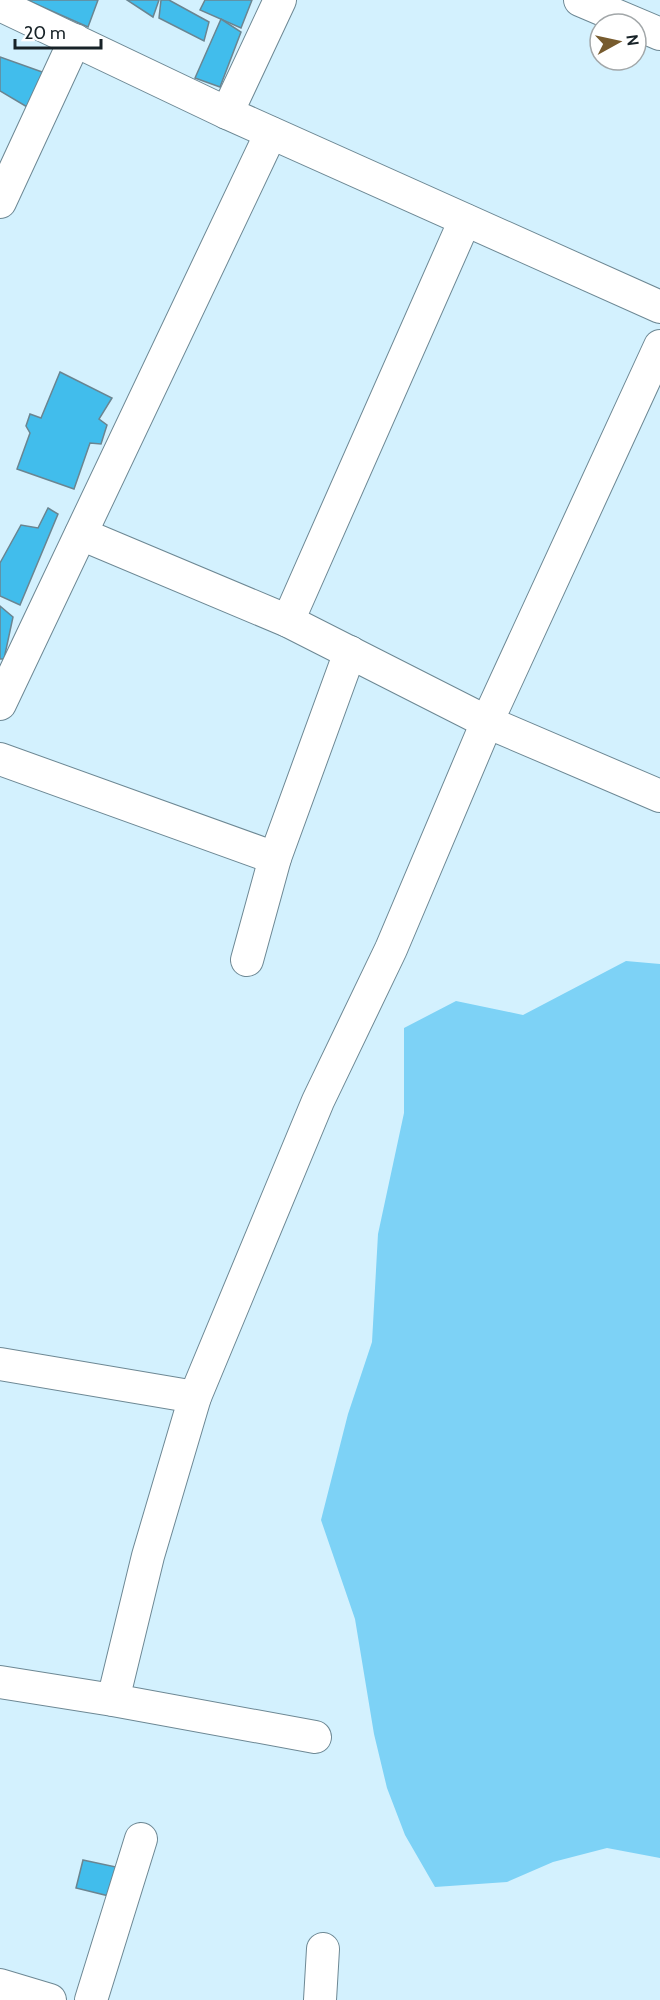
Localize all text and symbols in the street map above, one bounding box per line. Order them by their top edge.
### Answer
scale bar [15,12,100,50]
north arrow [588,12,648,72]
text: 20 m [24,22,66,44]
text: N [622,33,643,47]

